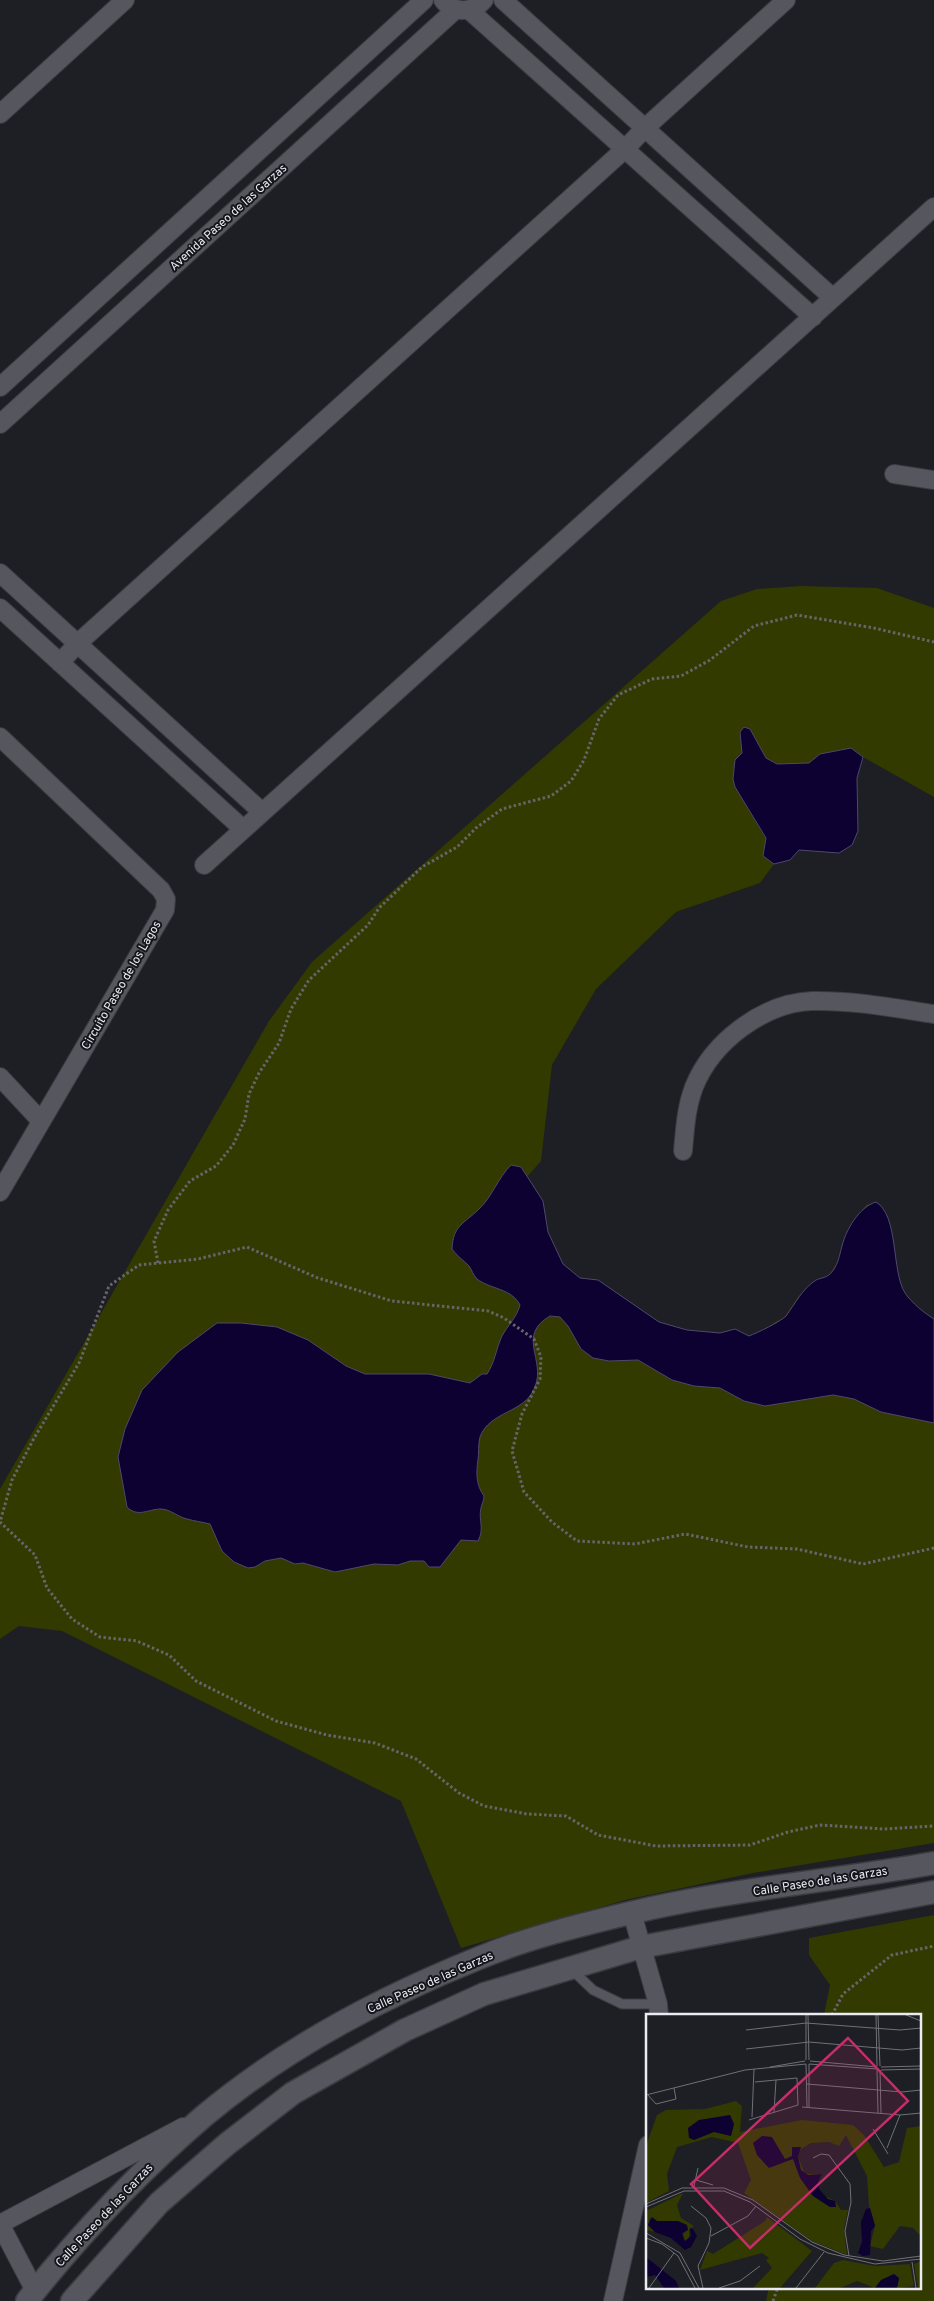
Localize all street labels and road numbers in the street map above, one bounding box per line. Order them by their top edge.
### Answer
street label: Avenida Paseo de las Garzas [167,161,291,275]
street label: Circuito Paseo de los Lagos [78,918,165,1053]
street label: Calle Paseo de las Garzas [752,1863,889,1901]
street label: Calle Paseo de las Garzas [365,1948,496,2018]
street label: Calle Paseo de las Garzas [52,2160,157,2271]

